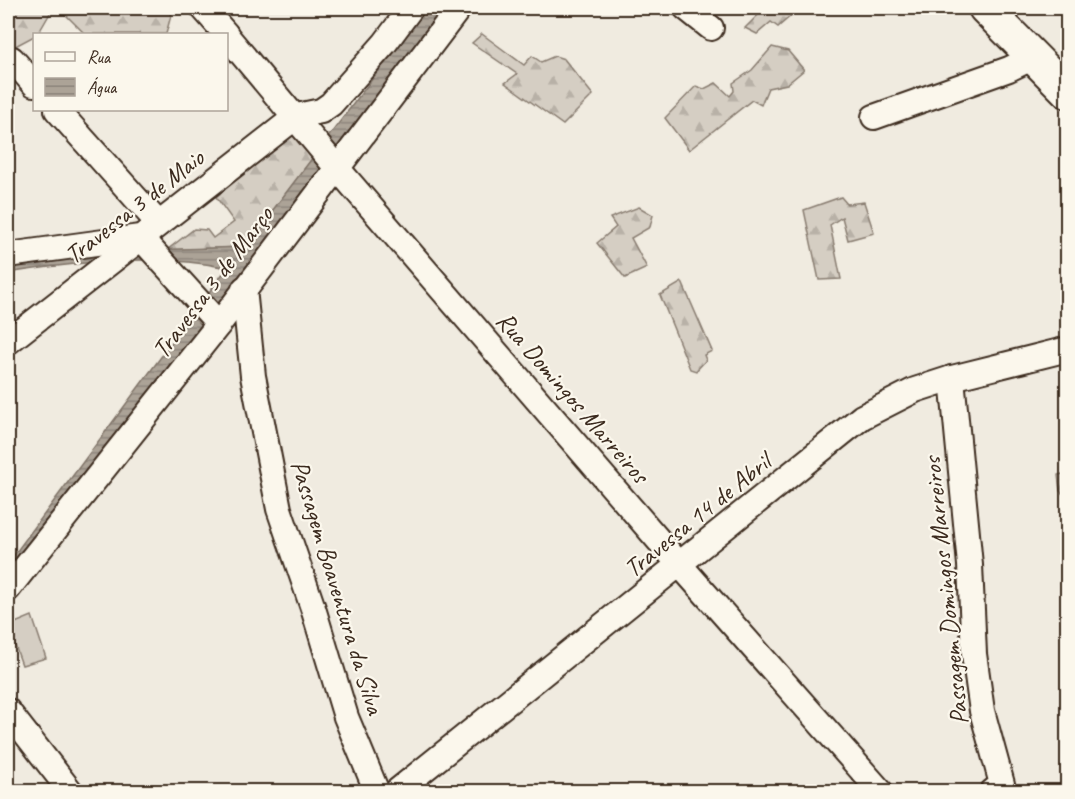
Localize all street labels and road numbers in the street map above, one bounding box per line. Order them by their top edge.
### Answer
street label: Travessa 3 de Maio [58,140,212,271]
street label: Travessa 3 de Março [144,198,281,365]
street label: Rua Domingos Marreiros [489,305,658,492]
street label: Travessa 14 de Abril [617,443,781,585]
street label: Passagem Domingos Marreiros [915,453,976,726]
street label: Passagem Boaventura da Silva [283,456,392,720]

